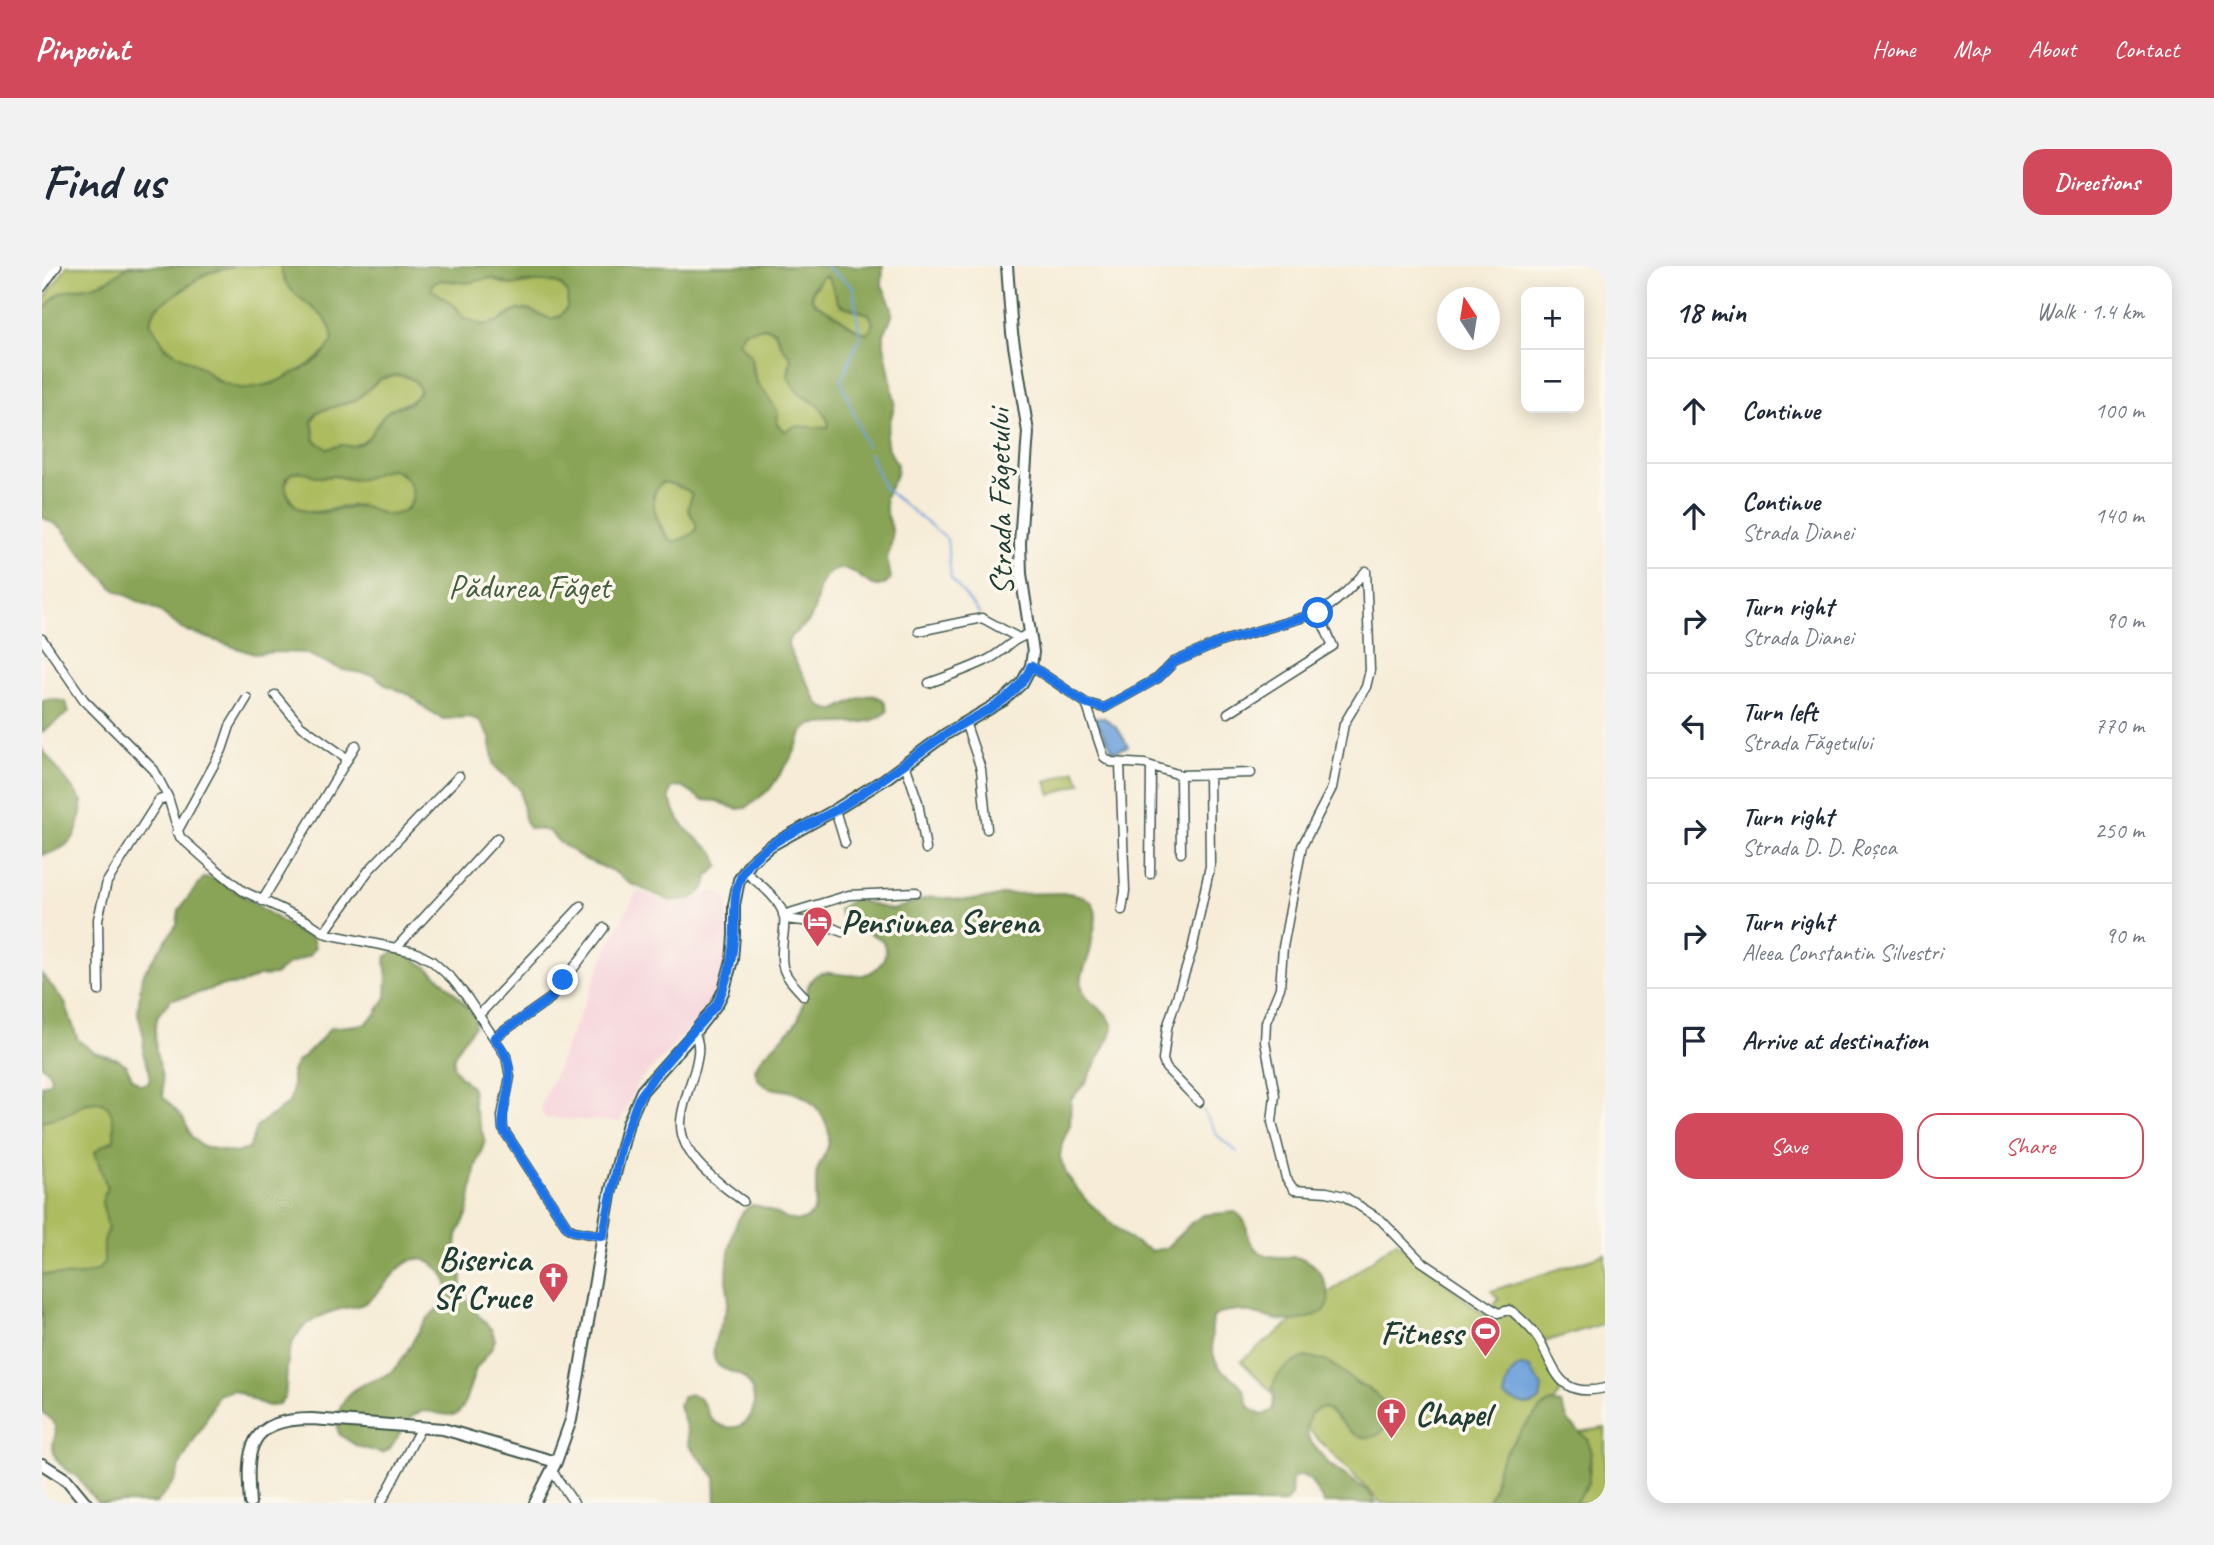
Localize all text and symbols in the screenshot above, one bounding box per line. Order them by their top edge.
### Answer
text: Pinpoint [35,28,129,70]
text: Home [1872,34,1915,64]
text: Map [1953,34,1990,64]
text: About [2028,34,2076,64]
text: Contact [2114,34,2179,64]
button: Directions [2023,149,2172,215]
text: Find us [42,151,164,213]
north arrow [1437,287,1500,350]
map controls [1521,287,1584,413]
button: + [1521,287,1584,350]
text: 18 min [1675,293,1746,331]
text: Walk · 1.4 km [2036,297,2144,326]
button: − [1521,350,1584,413]
icon: ahead [1675,392,1713,430]
text: Continue [1742,394,1820,427]
text: 100 m [2095,396,2144,425]
street label: Strada Făgetului [977,404,1023,596]
text: Continue [1742,485,1820,518]
icon: ahead [1675,497,1713,535]
text: 140 m [2095,501,2144,530]
text: Strada Dianei [1742,518,1853,547]
park label: Pădurea Făget [448,566,613,608]
text: Turn right [1742,590,1833,623]
route start [1302,597,1333,628]
icon: right [1675,602,1713,640]
text: 90 m [2105,606,2144,635]
text: Strada Dianei [1742,623,1853,652]
text: Turn left [1742,695,1817,728]
icon: left [1675,707,1713,745]
text: 770 m [2095,711,2144,740]
text: Strada Făgetului [1742,728,1872,757]
text: Turn right [1742,800,1833,833]
icon: right [1675,812,1713,850]
text: 250 m [2095,816,2144,845]
text: Strada D. D. Roșca [1742,833,1897,862]
place label: Pensiunea Serena [841,901,1041,943]
hotel icon: Pensiunea Serena [801,904,835,948]
text: Turn right [1742,905,1833,938]
icon: right [1675,917,1713,955]
text: 90 m [2105,921,2144,950]
text: Aleea Constantin Silvestri [1742,938,1943,967]
route end [547,964,578,995]
icon: arrive [1675,1022,1713,1060]
text: Arrive at destination [1742,1024,1928,1057]
button: Save [1675,1113,1903,1179]
button: Share [1917,1113,2144,1179]
place label: Biserica Sf Cruce [432,1238,534,1318]
church icon: Biserica Sf Cruce [537,1260,571,1304]
place label: Fitness [1381,1312,1466,1354]
sports icon: Fitness [1469,1315,1503,1359]
place label: Chapel [1415,1393,1497,1435]
church icon: Chapel [1375,1396,1409,1440]

